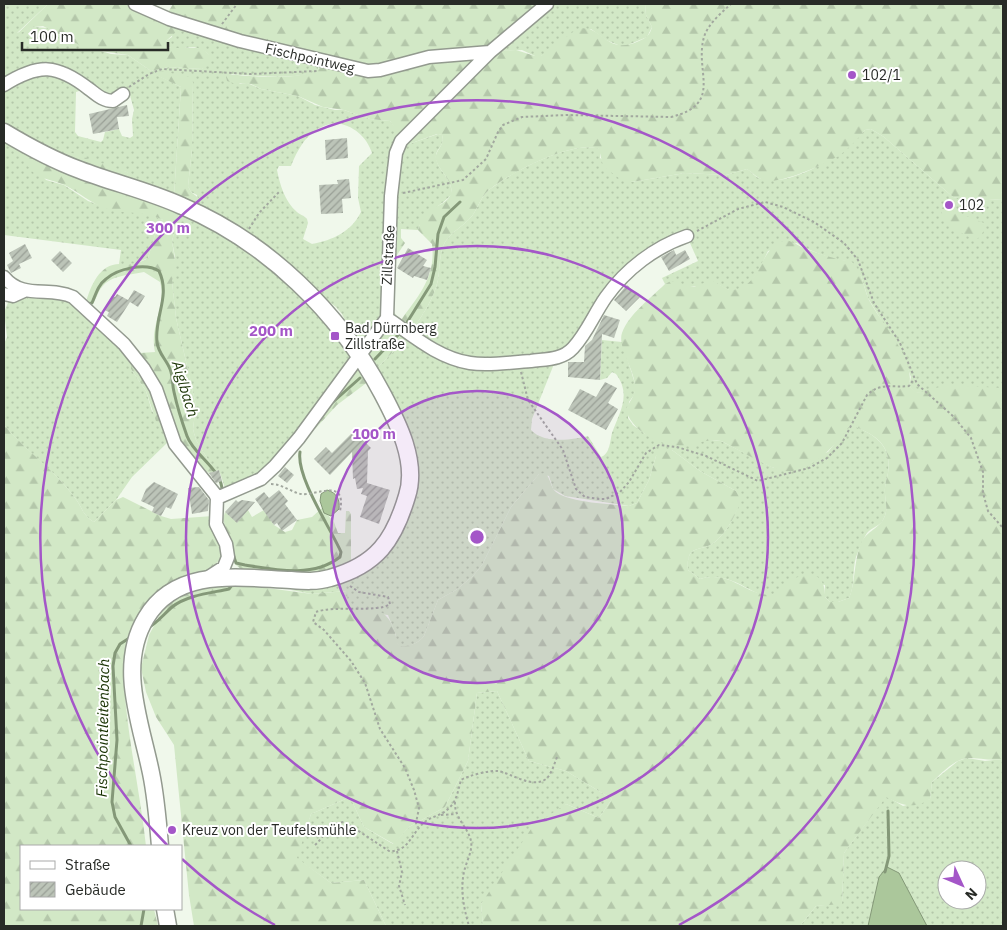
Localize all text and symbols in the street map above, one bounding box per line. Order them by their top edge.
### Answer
scale bar [22,20,169,52]
text: 100 m [30,27,74,46]
street label: Fischpointweg [264,39,357,77]
place label: 102/1 [862,66,901,84]
marker: 102/1 [846,69,858,81]
place label: 102 [959,196,984,214]
marker: 102 [943,199,955,211]
text: 300 m [146,218,190,237]
street label: Zillstraße [377,224,399,285]
place label: Bad Dürrnberg Zillstraße [345,319,437,353]
text: 200 m [249,321,293,340]
marker: Bad Dürrnberg Zillstraße [329,330,341,342]
water label: Aiglbach [168,357,203,419]
text: 100 m [352,424,396,443]
centre of rings [468,528,486,546]
water label: Fischpointleitenbach [92,659,113,797]
place label: Kreuz von der Teufelsmühle [182,821,357,839]
marker: Kreuz von der Teufelsmühle [166,824,178,836]
legend [20,845,182,910]
text: Straße [65,855,110,874]
north arrow [937,860,987,910]
text: Gebäude [65,880,126,899]
text: N [961,884,981,904]

